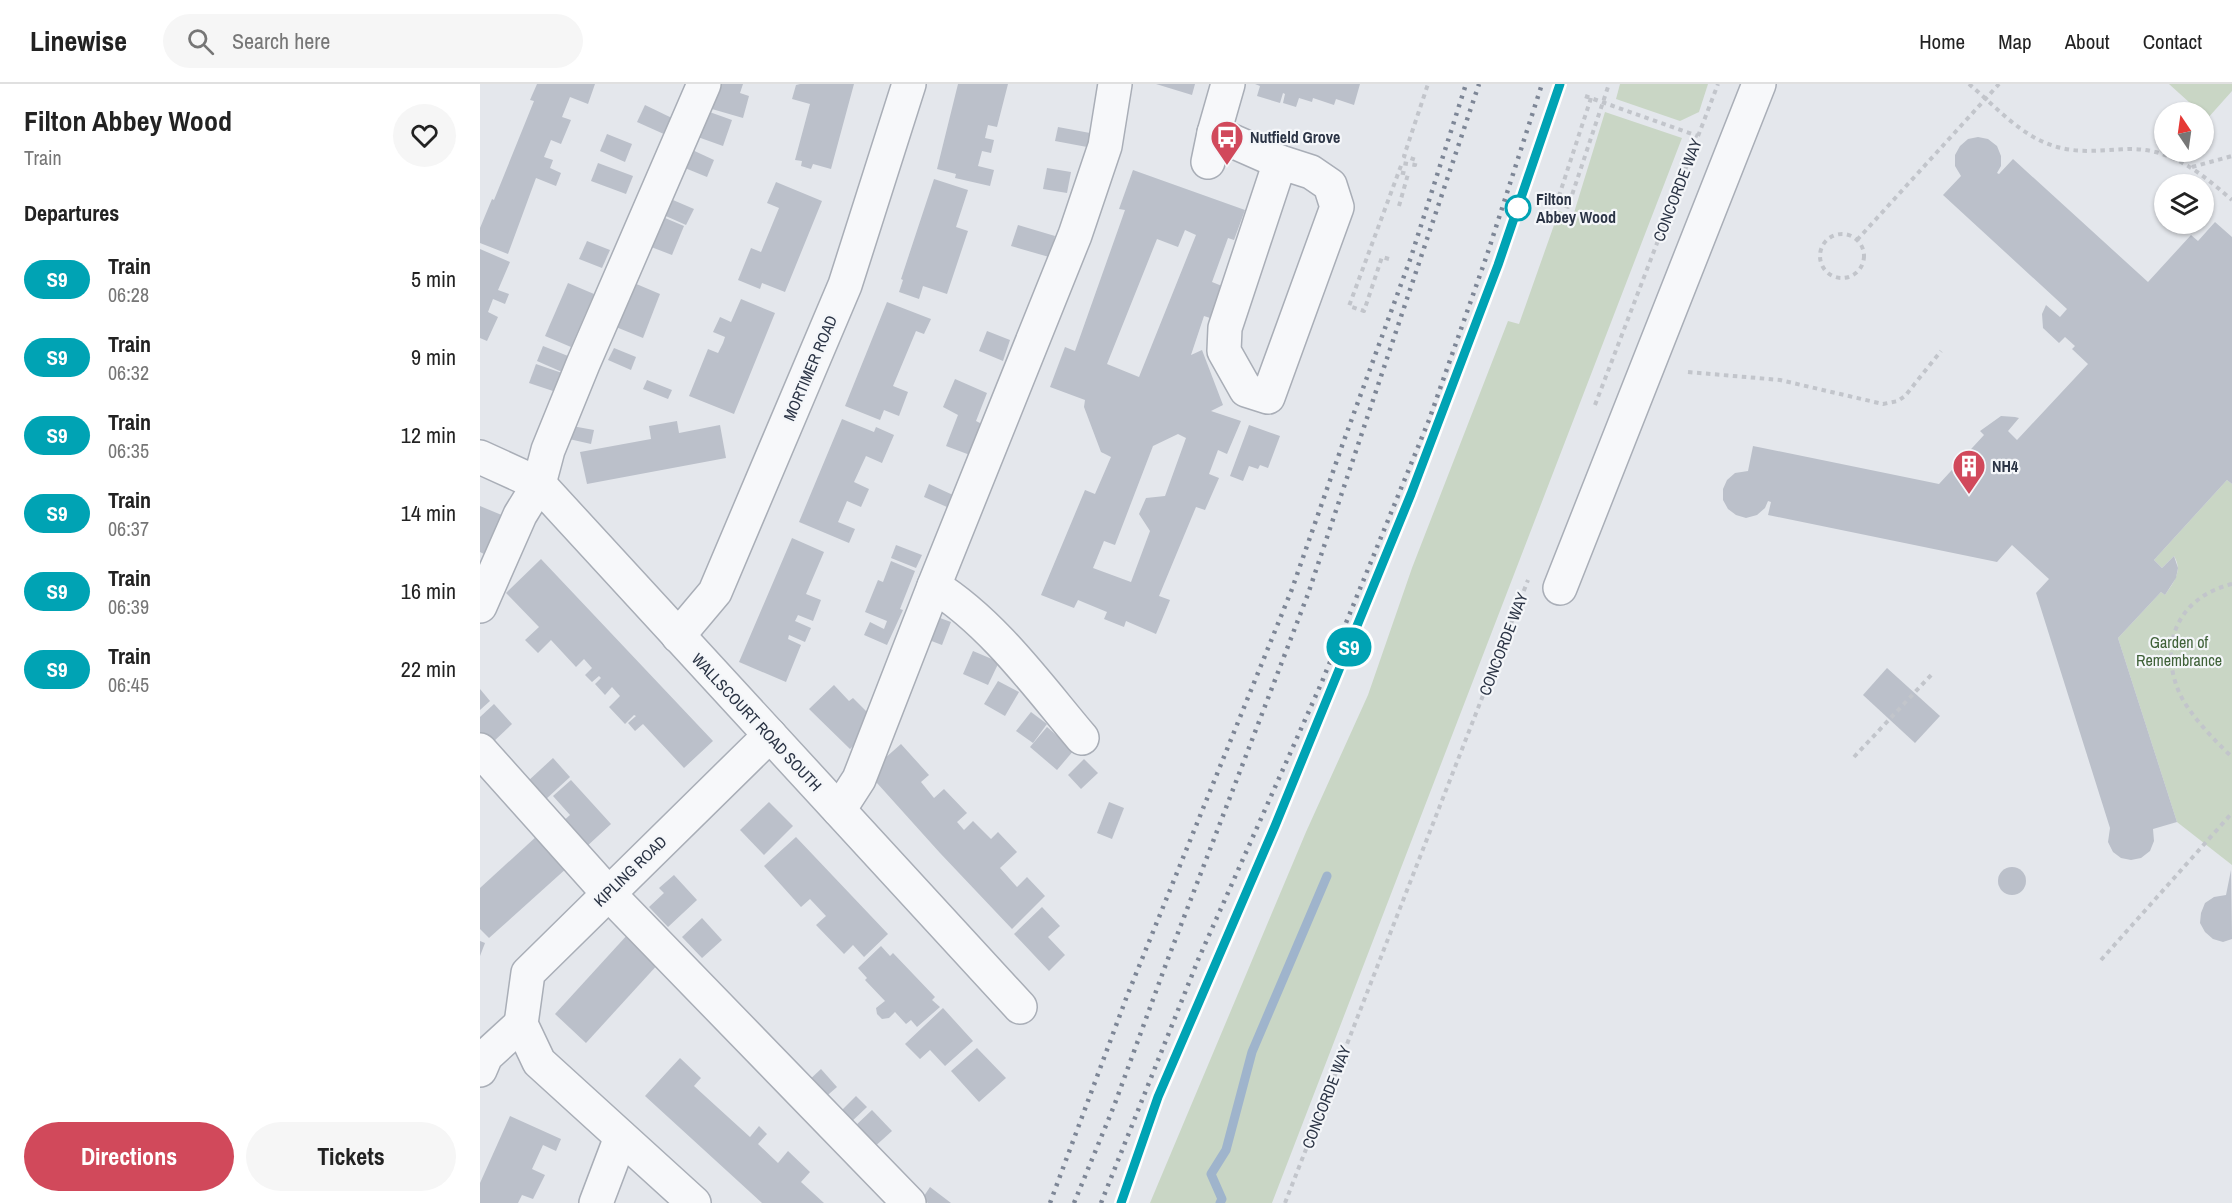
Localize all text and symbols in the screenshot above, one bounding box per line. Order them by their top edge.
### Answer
search box [163,14,583,68]
text: Linewise [30,22,127,60]
icon: search [184,25,217,58]
text: Search here [232,26,330,56]
text: Home [1919,27,1965,56]
text: Map [1998,27,2032,56]
text: About [2065,27,2110,56]
text: Contact [2143,27,2202,56]
text: Filton Abbey Wood [24,102,232,140]
north arrow [2154,102,2214,162]
map controls [2154,102,2214,234]
button: heart [393,104,456,167]
bus stop icon: Nutfield Grove [1209,119,1245,166]
place label: Nutfield Grove [1250,126,1340,148]
street label: CONCORDE WAY [1647,135,1707,245]
text: Train [24,144,62,171]
button: layers [2154,174,2214,234]
place label: Filton Abbey Wood [1536,188,1616,228]
marker: Filton Abbey Wood [1505,195,1531,221]
text: Departures [24,198,119,228]
text: Train [108,251,151,281]
text: 5 min [411,264,456,294]
text: S9 [46,265,68,294]
text: 06:28 [108,281,149,308]
street label: MORTIMER ROAD [778,312,842,424]
text: Train [108,329,151,359]
text: 9 min [411,342,456,372]
text: S9 [46,343,68,372]
text: 06:32 [108,359,149,386]
text: Train [108,407,151,437]
text: 12 min [401,420,456,450]
text: S9 [46,421,68,450]
text: 06:35 [108,437,149,464]
building icon: NH4 [1951,448,1987,495]
place label: NH4 [1992,455,2019,477]
text: Train [108,485,151,515]
text: 14 min [401,498,456,528]
text: S9 [46,499,68,528]
text: 06:37 [108,515,149,542]
text: Train [108,563,151,593]
text: 16 min [401,576,456,606]
text: S9 [46,577,68,606]
street label: CONCORDE WAY [1473,589,1533,699]
text: 06:39 [108,593,149,620]
line badge: S9 [1322,628,1376,666]
park label: Garden of Remembrance [2136,631,2222,671]
text: S9 [1338,633,1360,662]
text: Train [108,641,151,671]
street label: WALLSCOURT ROAD SOUTH [687,648,827,796]
text: 22 min [401,654,456,684]
text: S9 [46,655,68,684]
text: 06:45 [108,671,149,698]
street label: KIPLING ROAD [589,831,671,911]
street label: CONCORDE WAY [1296,1042,1356,1152]
button: Directions [24,1122,234,1191]
button: Tickets [246,1122,456,1191]

